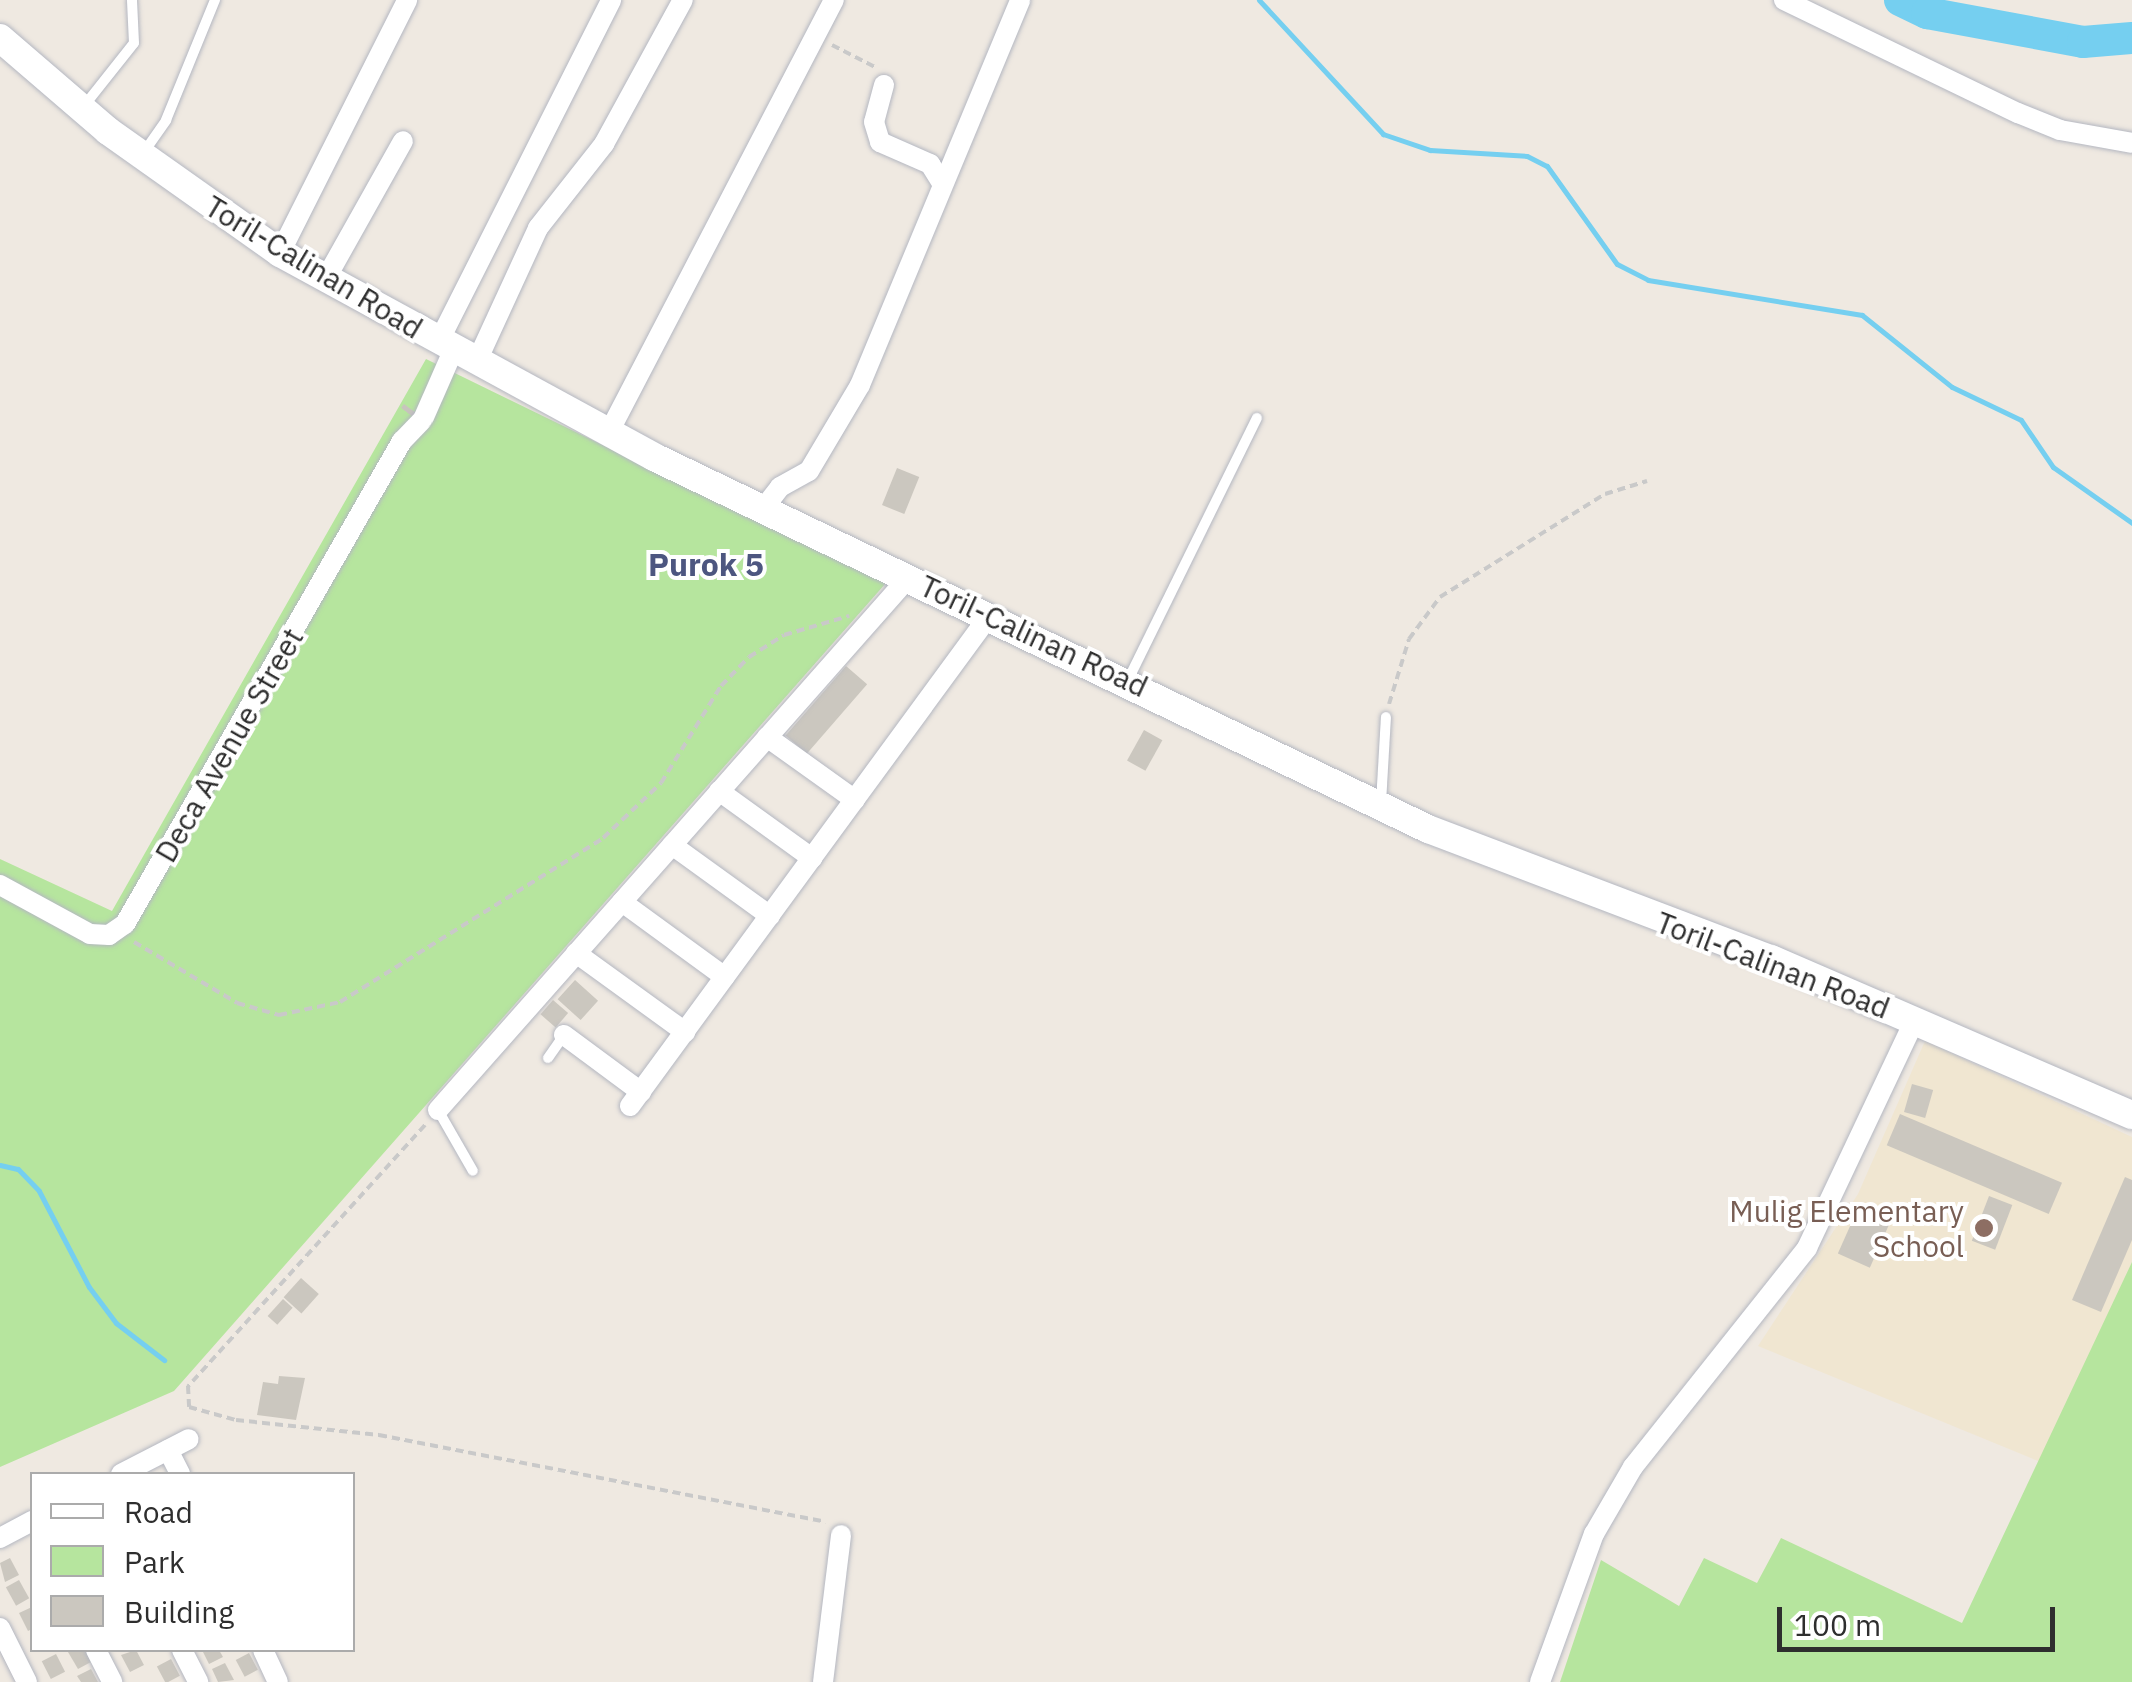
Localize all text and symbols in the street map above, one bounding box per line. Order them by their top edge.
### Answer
street label: Toril-Calinan Road [199,188,429,346]
district label: Purok 5 [648,545,764,583]
street label: Toril-Calinan Road [914,567,1154,705]
street label: Deca Avenue Street [147,622,311,868]
street label: Toril-Calinan Road [1651,904,1895,1026]
place label: Mulig Elementary School [1729,1193,1964,1264]
marker: Mulig Elementary School [1973,1217,1995,1239]
legend [30,1472,355,1652]
text: Road [124,1492,193,1531]
text: Park [124,1542,185,1581]
scale bar [1782,1587,2060,1649]
text: Building [124,1592,234,1631]
text: 100 m [1794,1605,1881,1644]

